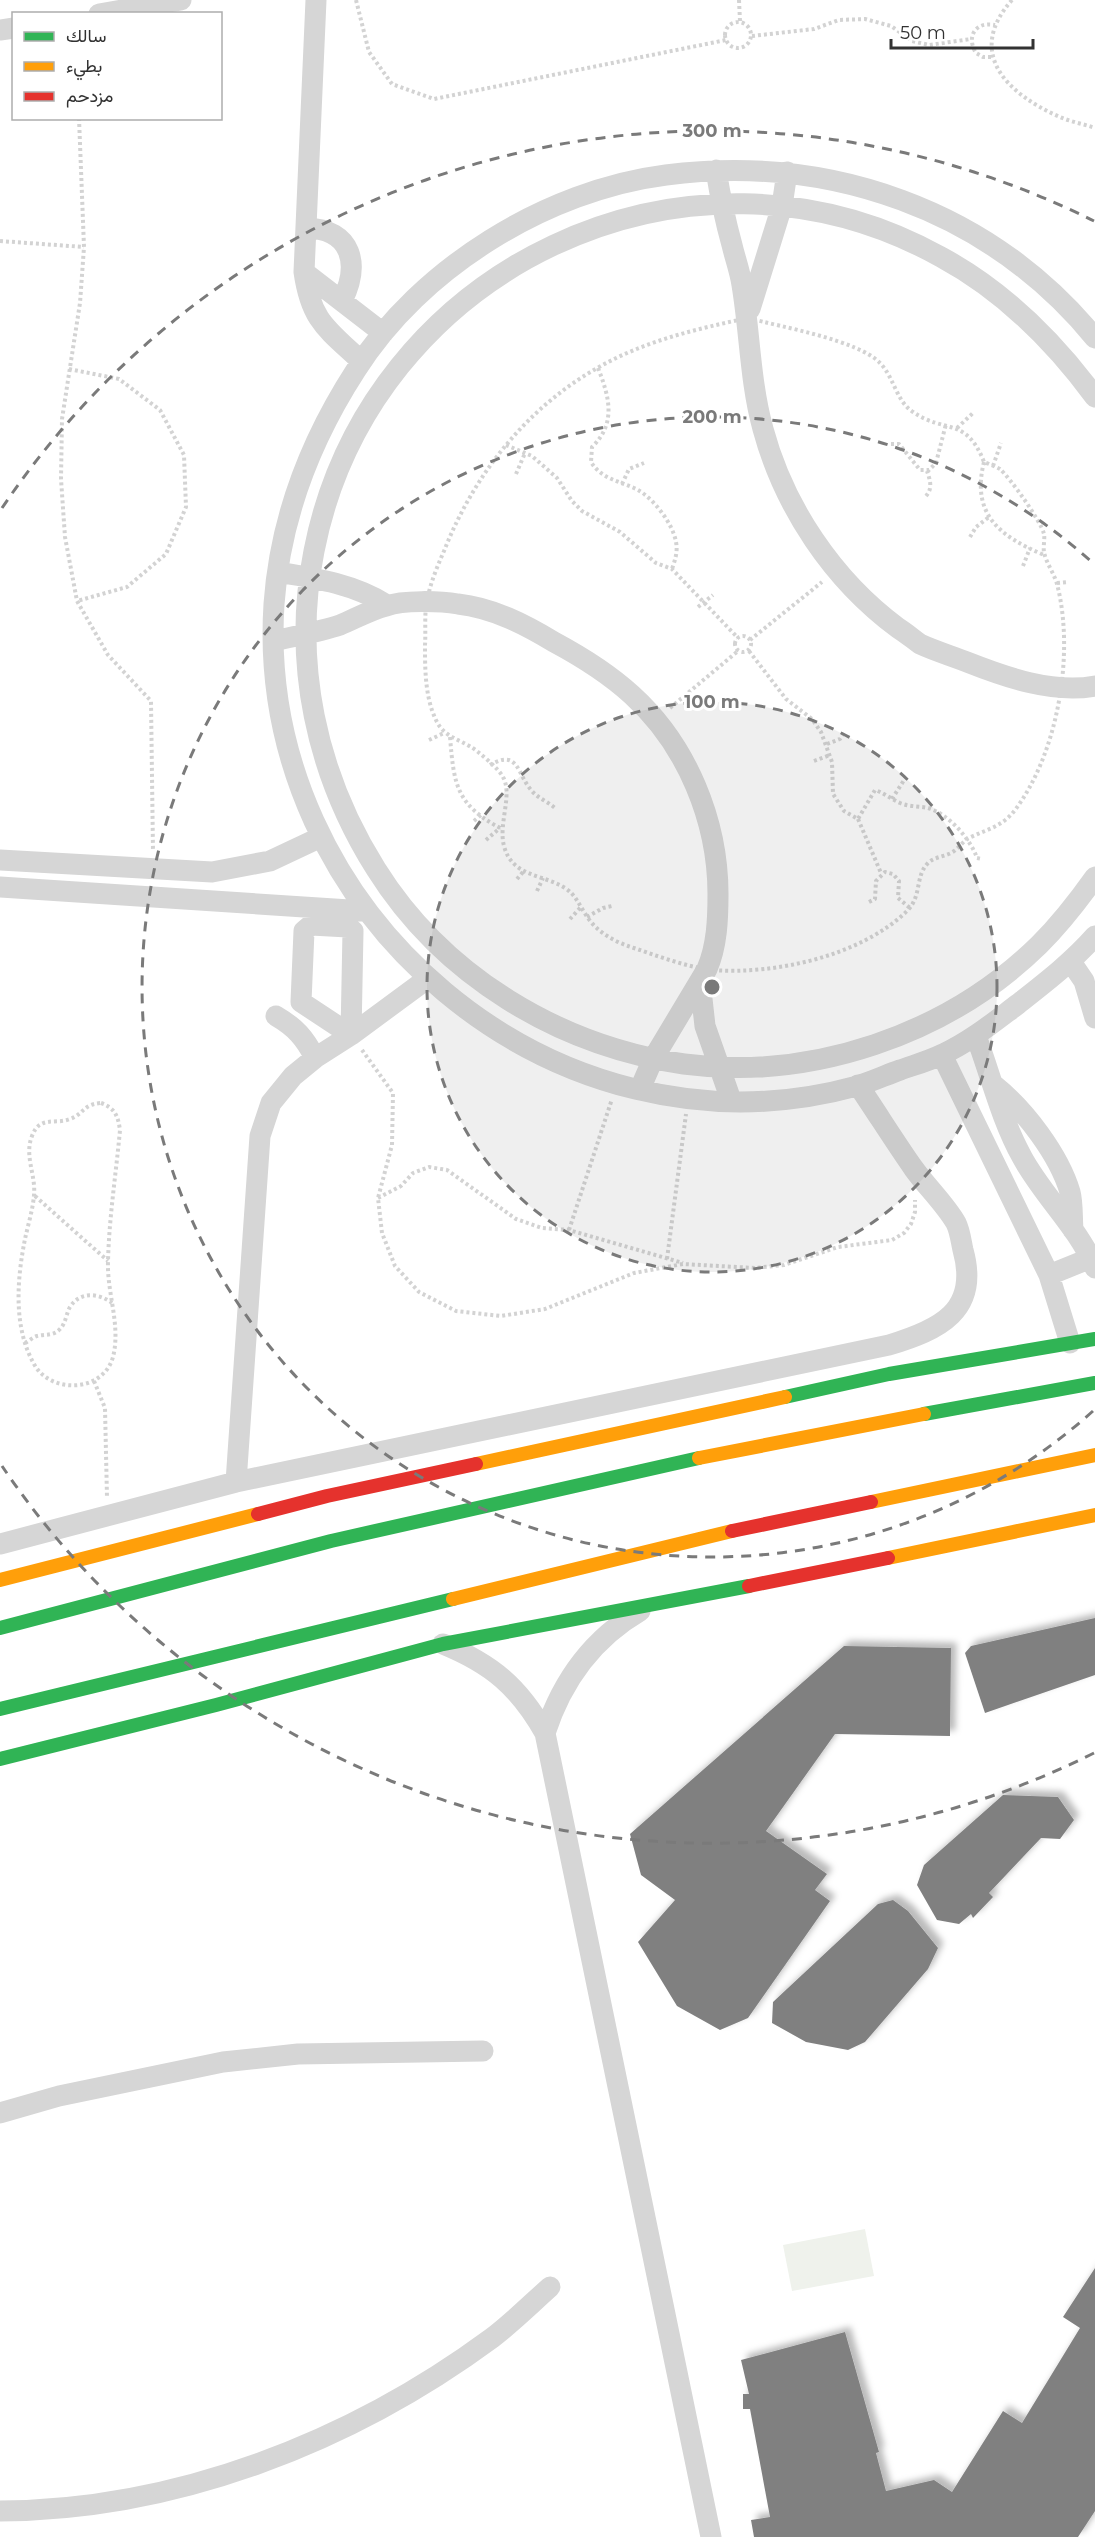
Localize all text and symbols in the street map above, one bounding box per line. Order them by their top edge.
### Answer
legend [12,12,222,120]
scale bar [891,12,1034,50]
text: 50 m [900,22,946,44]
text: سالك [66,25,106,47]
text: بطيء [66,55,102,81]
text: مزدحم [66,85,113,108]
text: 300 m [681,120,742,142]
text: 200 m [682,406,742,428]
text: 100 m [684,691,740,713]
centre of rings [702,977,722,997]

